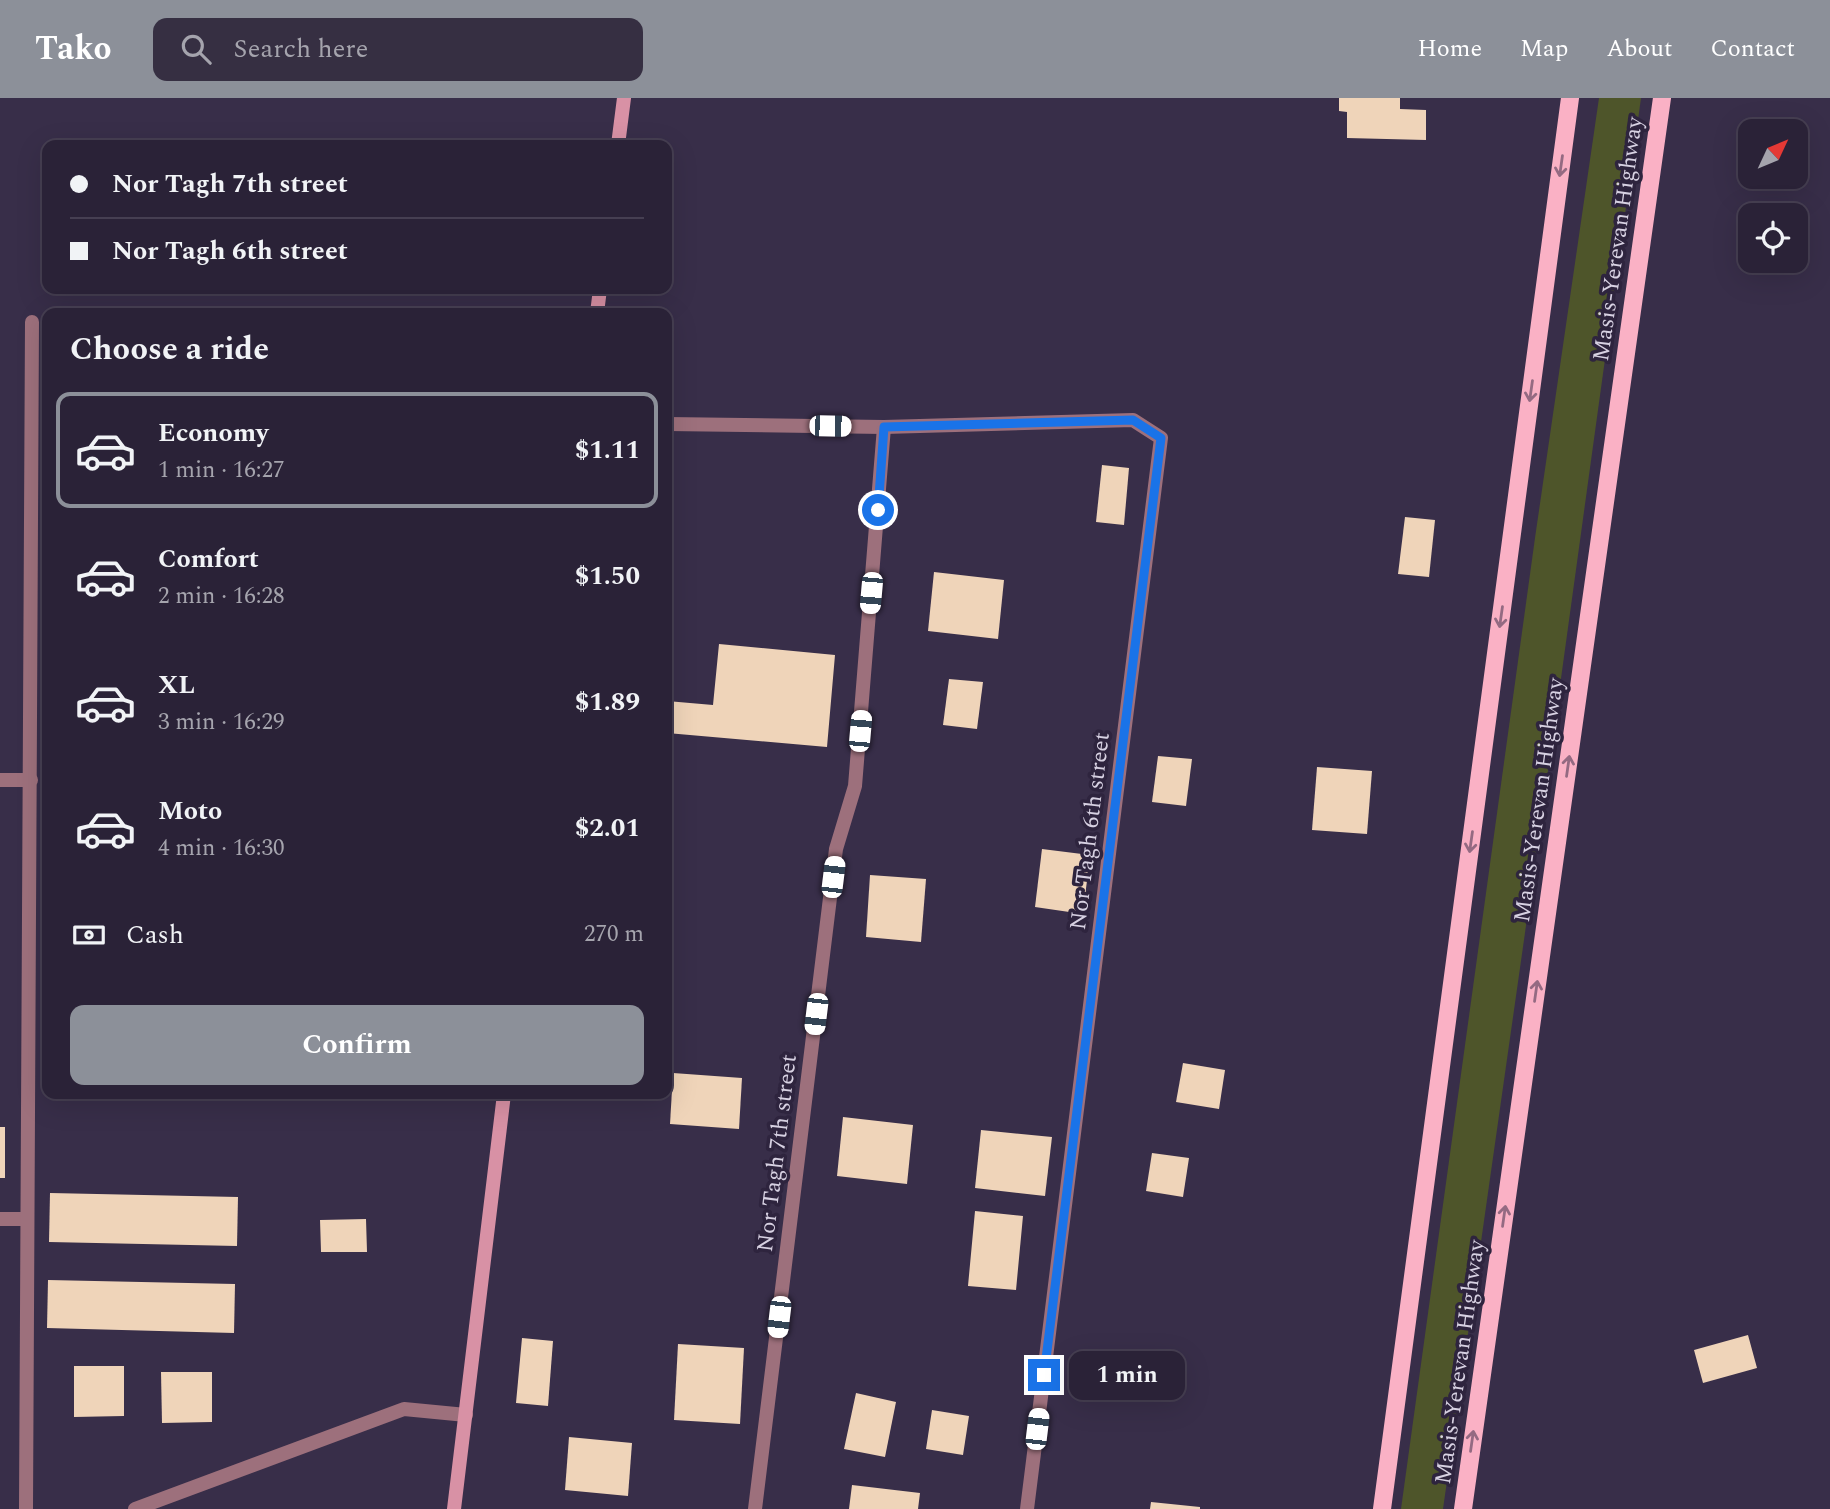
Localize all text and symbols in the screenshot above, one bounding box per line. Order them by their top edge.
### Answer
search box [153,18,643,81]
text: Tako [35,24,111,74]
text: Search here [233,29,368,69]
icon: search [177,30,215,68]
text: Home [1417,31,1482,67]
text: Map [1520,31,1568,67]
text: About [1606,31,1672,67]
text: Contact [1710,31,1795,67]
street label: Masis-Yerevan Highway [1584,114,1653,364]
north arrow [1738,119,1808,189]
map controls [1738,119,1808,273]
one-way arrow [1554,154,1567,177]
text: Nor Tagh 7th street [112,164,348,204]
button: locate [1738,203,1808,273]
text: Nor Tagh 6th street [112,231,348,271]
text: Choose a ride [70,325,269,374]
one-way arrow [1524,379,1537,402]
text: Economy [158,413,268,453]
car [809,415,852,437]
icon: car [74,419,137,482]
text: $1.11 [575,430,640,470]
text: 1 min · 16:27 [158,453,285,488]
route start [862,494,894,526]
text: Comfort [158,539,259,579]
icon: car [74,545,137,608]
text: $1.50 [575,556,640,596]
car [859,571,884,615]
text: 2 min · 16:28 [158,579,285,614]
one-way arrow [1494,605,1507,628]
text: XL [158,665,195,705]
icon: car [74,671,137,734]
street label: Masis-Yerevan Highway [1505,675,1574,925]
text: $1.89 [575,682,640,722]
text: 3 min · 16:29 [158,705,285,740]
car [848,709,873,753]
street label: Nor Tagh 6th street [1061,730,1120,932]
one-way arrow [1561,755,1574,777]
text: Moto [158,791,222,831]
icon: car [74,797,137,860]
text: $2.01 [575,808,640,848]
one-way arrow [1464,830,1477,853]
text: 4 min · 16:30 [158,831,285,866]
car [821,855,846,899]
text: Cash [126,915,184,955]
icon: cash [70,916,108,954]
text: 270 m [584,917,644,952]
one-way arrow [1529,980,1542,1003]
car [804,992,829,1036]
button: Confirm [70,1005,644,1085]
street label: Nor Tagh 7th street [748,1052,807,1254]
one-way arrow [1498,1205,1511,1228]
street label: Masis-Yerevan Highway [1426,1237,1495,1487]
car [767,1295,792,1339]
callout: 1 min [1068,1350,1184,1400]
text: 1 min [1096,1358,1158,1393]
route end [1028,1359,1060,1391]
car [1025,1407,1050,1451]
one-way arrow [1466,1431,1479,1453]

